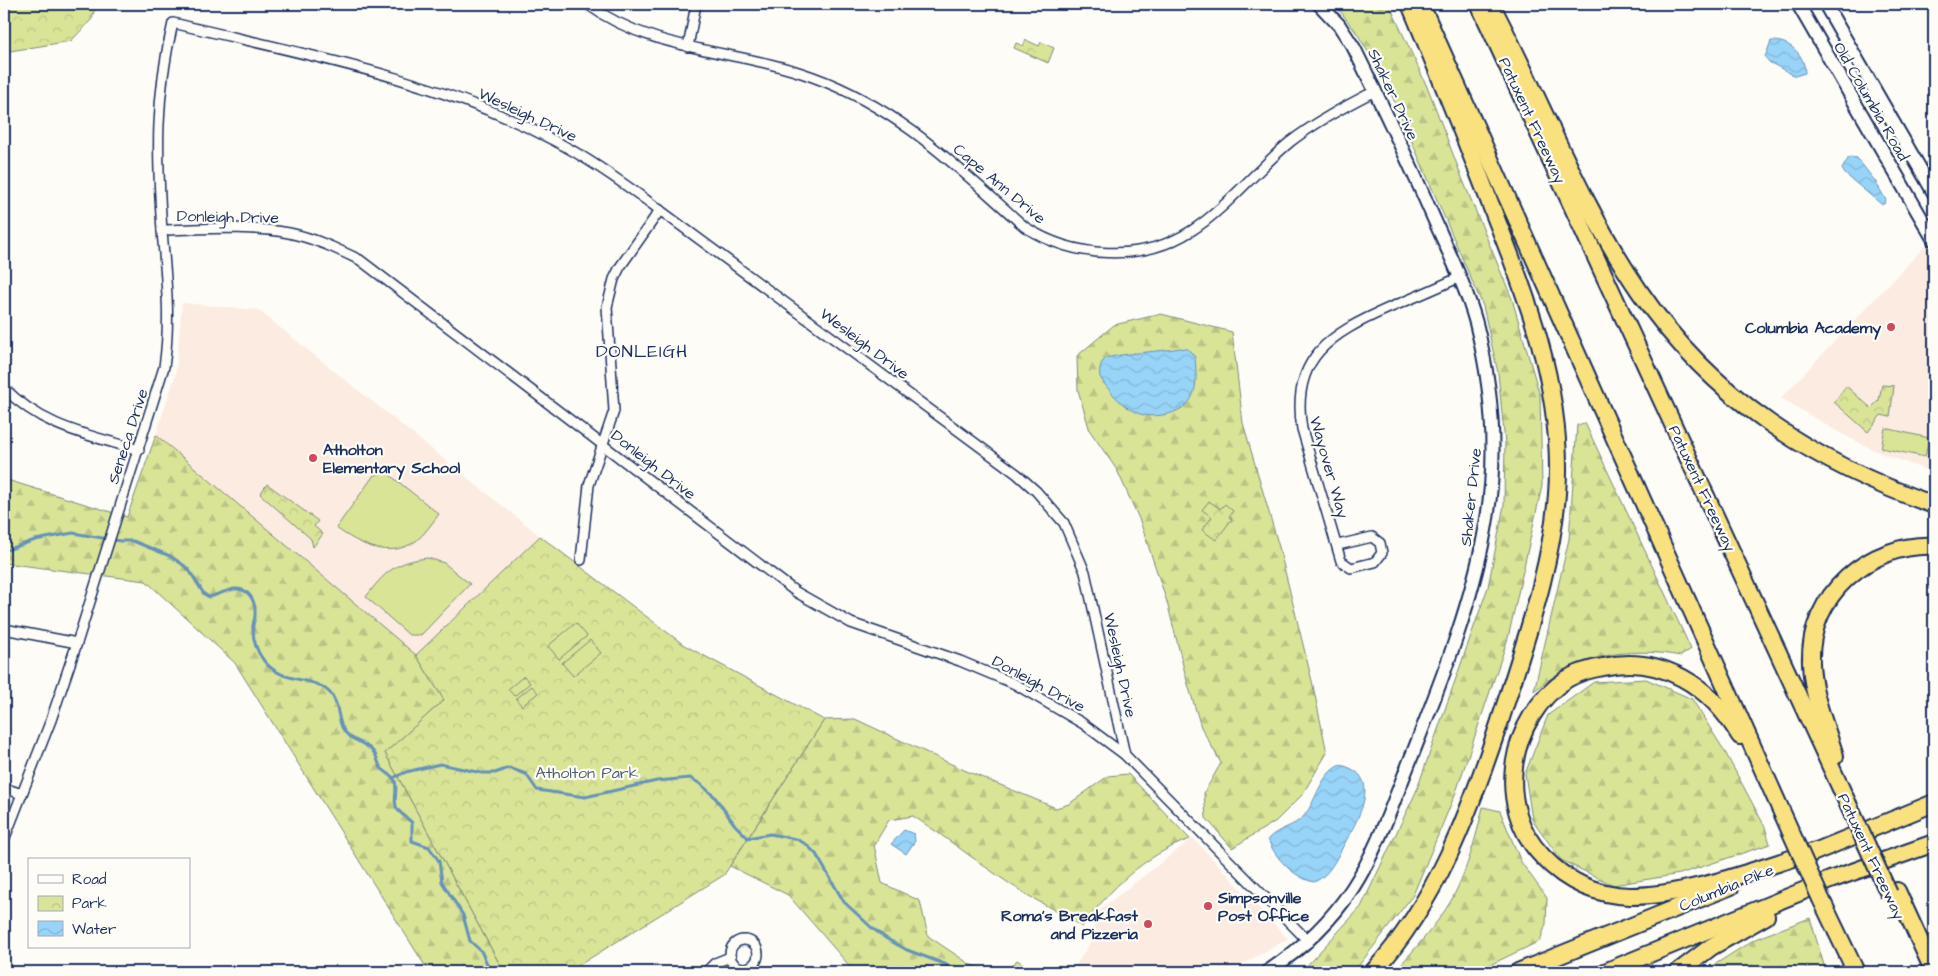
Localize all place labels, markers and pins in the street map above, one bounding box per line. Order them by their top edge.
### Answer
place label: Columbia Academy [1745,317,1881,340]
marker: Columbia Academy [1885,321,1897,333]
place label: Atholton Elementary School [323,439,461,480]
marker: Atholton Elementary School [307,452,319,464]
place label: Simpsonville Post Office [1217,887,1309,927]
marker: Simpsonville Post Office [1202,900,1214,912]
place label: Roma's Breakfast and Pizzeria [1001,905,1139,945]
marker: Roma's Breakfast and Pizzeria [1142,918,1154,930]

